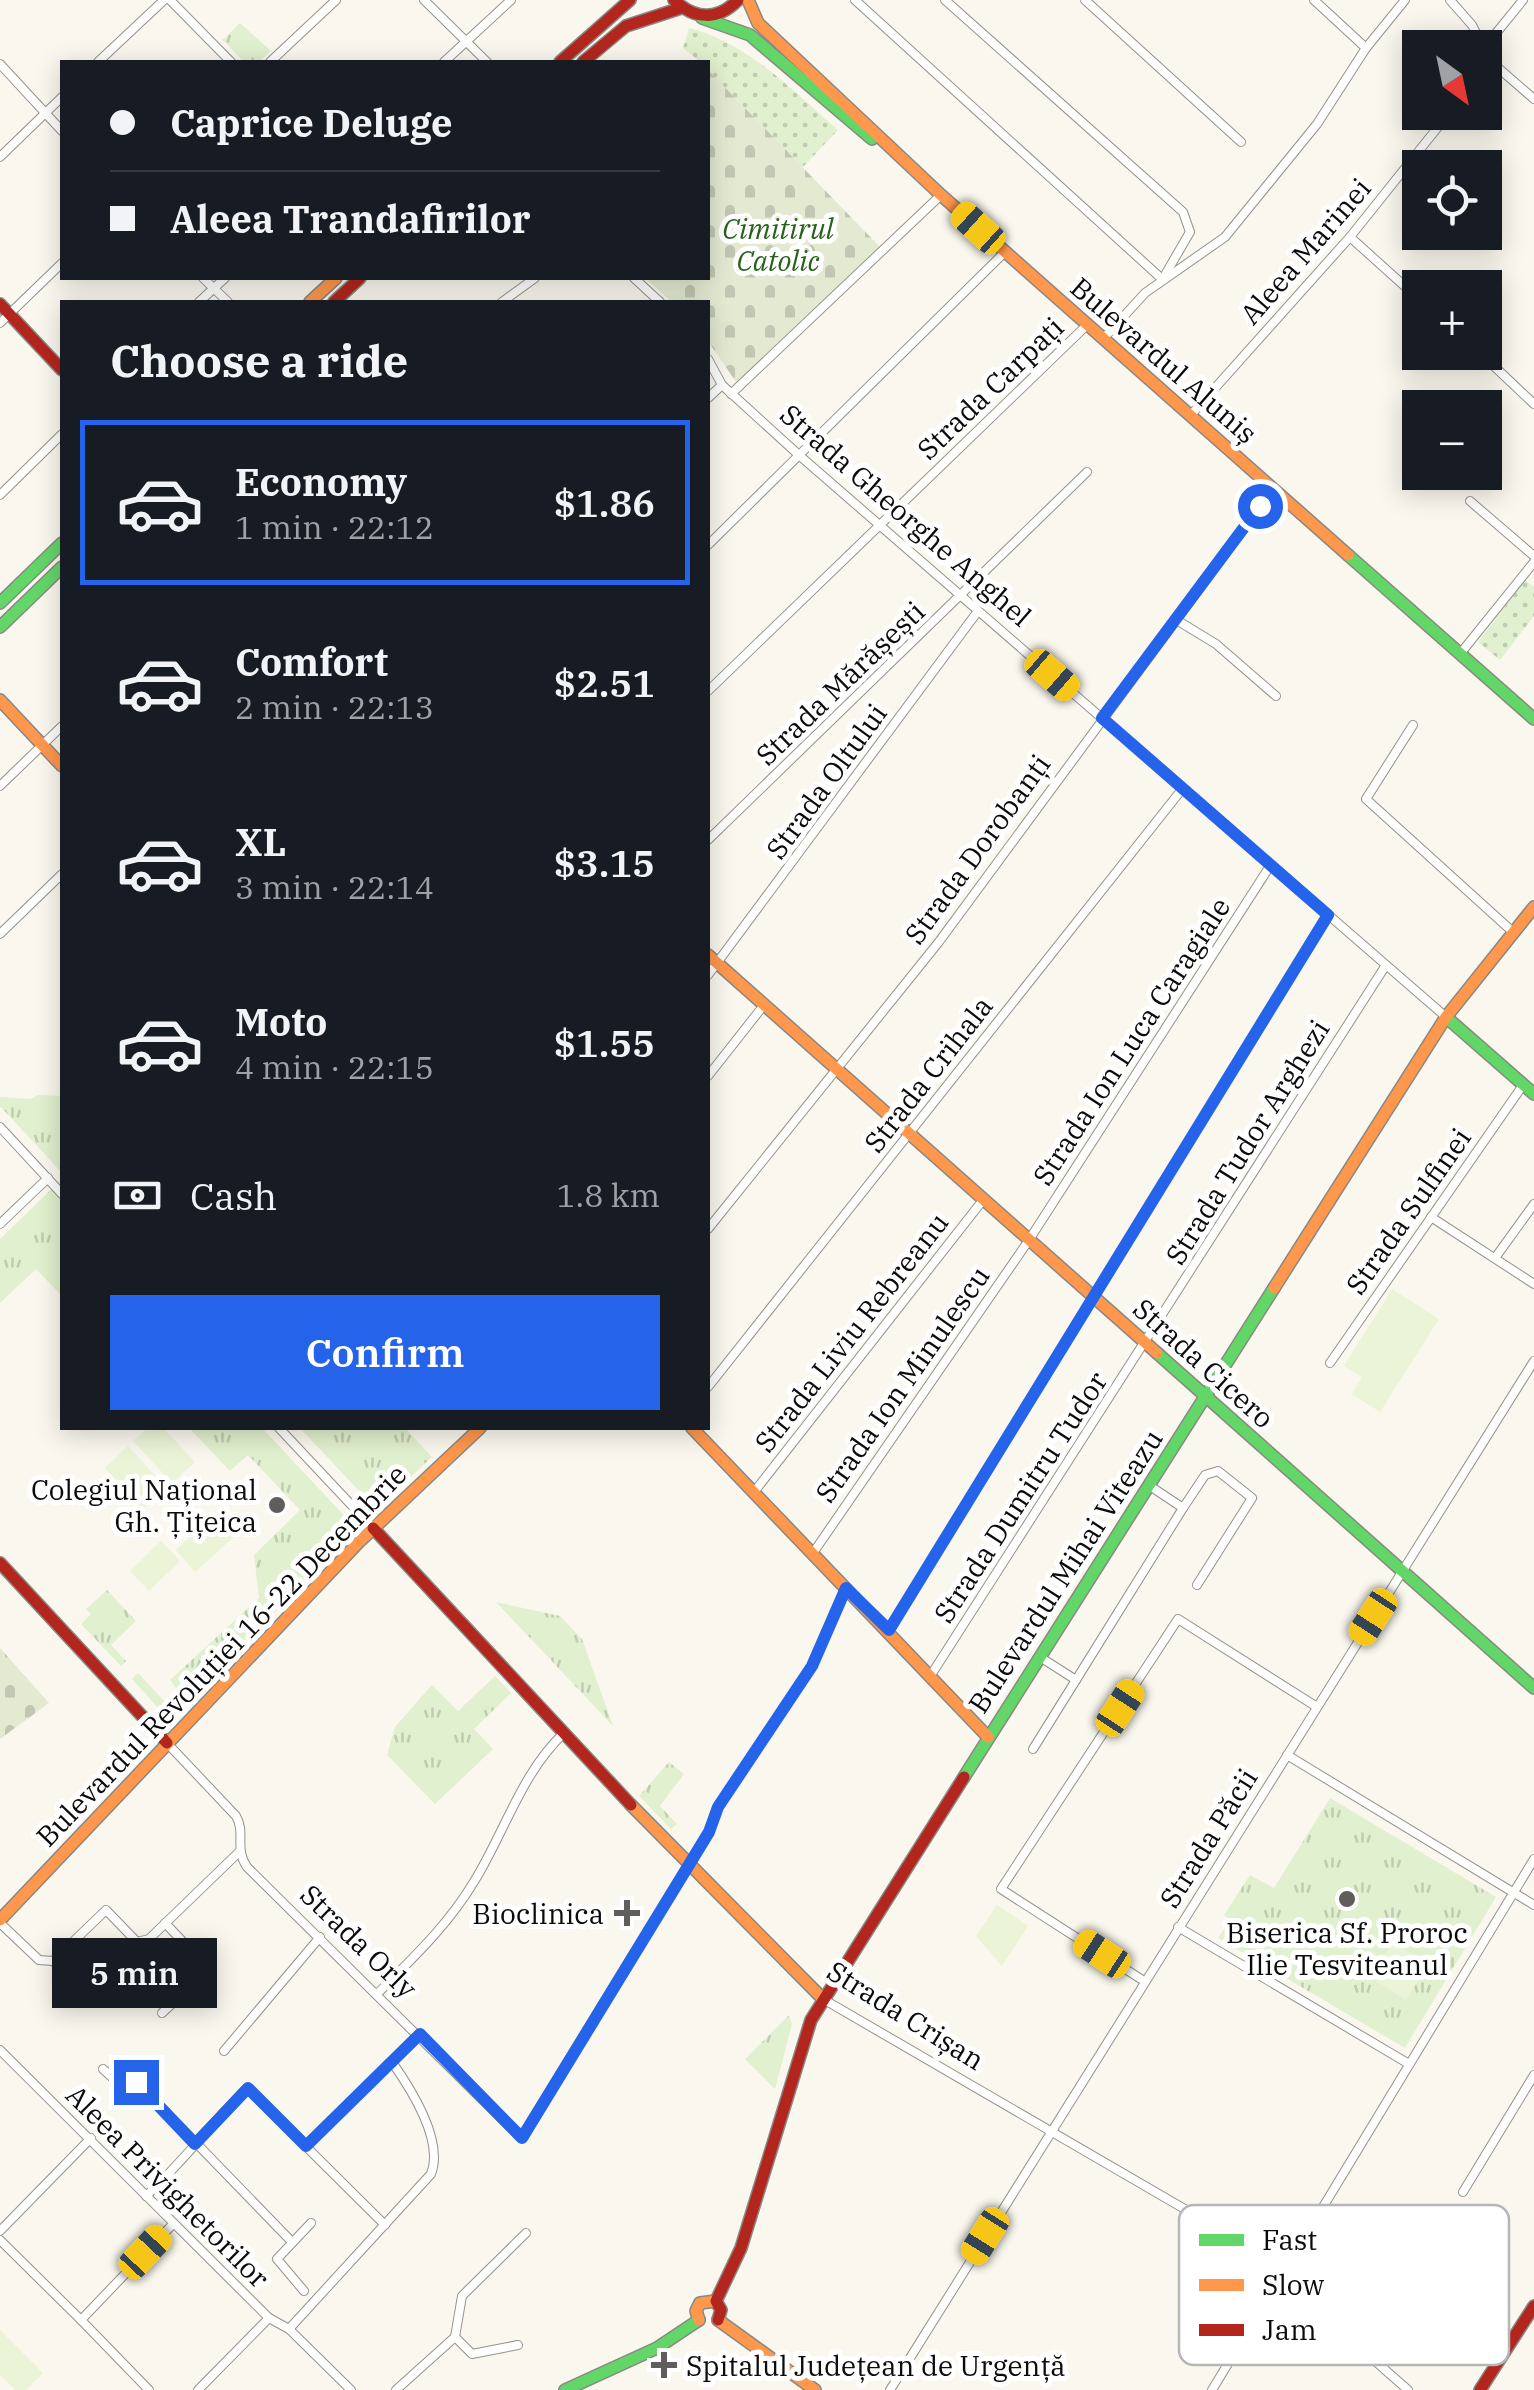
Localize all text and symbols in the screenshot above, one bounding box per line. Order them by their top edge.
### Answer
north arrow [1402,30,1502,130]
map controls [1402,30,1502,490]
text: Caprice Deluge [170,98,453,147]
button: locate [1402,150,1502,250]
street label: Aleea Marinei [1231,170,1379,332]
text: Aleea Trandafirilor [170,194,531,243]
car [946,197,1010,259]
park label: Cimitirul Catolic [722,210,835,279]
street label: Bulevardul Aluniș [1063,269,1265,451]
button: + [1402,270,1502,370]
street label: Strada Carpați [909,309,1071,467]
text: Choose a ride [110,331,408,389]
button: − [1402,390,1502,490]
street label: Strada Gheorghe Anghel [773,396,1039,634]
text: Economy [235,457,407,506]
icon: car [115,458,205,548]
text: $1.86 [553,478,655,527]
route start [1238,484,1283,529]
text: 1 min · 22:12 [235,506,434,548]
street label: Strada Mărășești [748,593,932,773]
text: Comfort [235,637,388,686]
icon: car [115,638,205,728]
car [1020,644,1084,706]
text: $2.51 [553,658,655,707]
text: 2 min · 22:13 [235,686,434,728]
street label: Strada Oltului [757,696,895,866]
street label: Strada Dorobanți [896,747,1058,951]
text: XL [235,817,286,866]
icon: car [115,818,205,908]
text: $3.15 [553,838,655,887]
text: 3 min · 22:14 [235,866,434,908]
street label: Strada Ion Luca Caragiale [1024,890,1238,1192]
street label: Strada Crihala [855,988,1001,1160]
text: Moto [235,997,327,1046]
icon: car [115,998,205,1088]
street label: Strada Tudor Arghezi [1157,1013,1337,1271]
text: $1.55 [553,1018,655,1067]
text: 4 min · 22:15 [235,1046,434,1088]
street label: Strada Sulfinei [1337,1121,1479,1301]
icon: cash [110,1168,165,1223]
text: Cash [190,1171,277,1220]
text: 1.8 km [556,1174,660,1216]
street label: Strada Liviu Rebreanu [746,1205,956,1459]
street label: Strada Ion Minulescu [807,1259,997,1509]
street label: Strada Cicero [1126,1290,1282,1436]
button: Confirm [110,1295,660,1410]
street label: Strada Dumitru Tudor [925,1364,1115,1630]
street label: Bulevardul Mihai Viteazu [959,1422,1171,1720]
street label: Bulevardul Revoluției 16-22 Decembrie [28,1456,414,1854]
place label: Colegiul Național Gh. Țițeica [31,1471,257,1540]
marker: Colegiul Național Gh. Țițeica [266,1494,288,1516]
car [1344,1584,1402,1650]
car [1091,1675,1149,1741]
street label: Strada Păcii [1151,1761,1265,1915]
street label: Strada Orly [293,1876,425,2006]
marker: Biserica Sf. Proroc Ilie Tesviteanul [1336,1888,1358,1910]
place label: Bioclinica [472,1895,604,1932]
marker: Bioclinica [614,1900,640,1926]
place label: Biserica Sf. Proroc Ilie Tesviteanul [1226,1914,1468,1983]
car [1069,1925,1135,1983]
callout: 5 min [54,1937,218,2007]
text: 5 min [90,1952,179,1994]
street label: Strada Crișan [820,1952,992,2078]
route end [114,2060,159,2105]
street label: Aleea Privighetorilor [58,2076,278,2296]
car [956,2203,1014,2269]
legend [1179,2205,1509,2365]
car [114,2220,176,2284]
text: Fast [1262,2221,1317,2258]
text: Slow [1262,2266,1324,2303]
text: Jam [1262,2311,1317,2348]
place label: Spitalul Județean de Urgență [686,2347,1066,2384]
marker: Spitalul Județean de Urgență [651,2352,677,2378]

